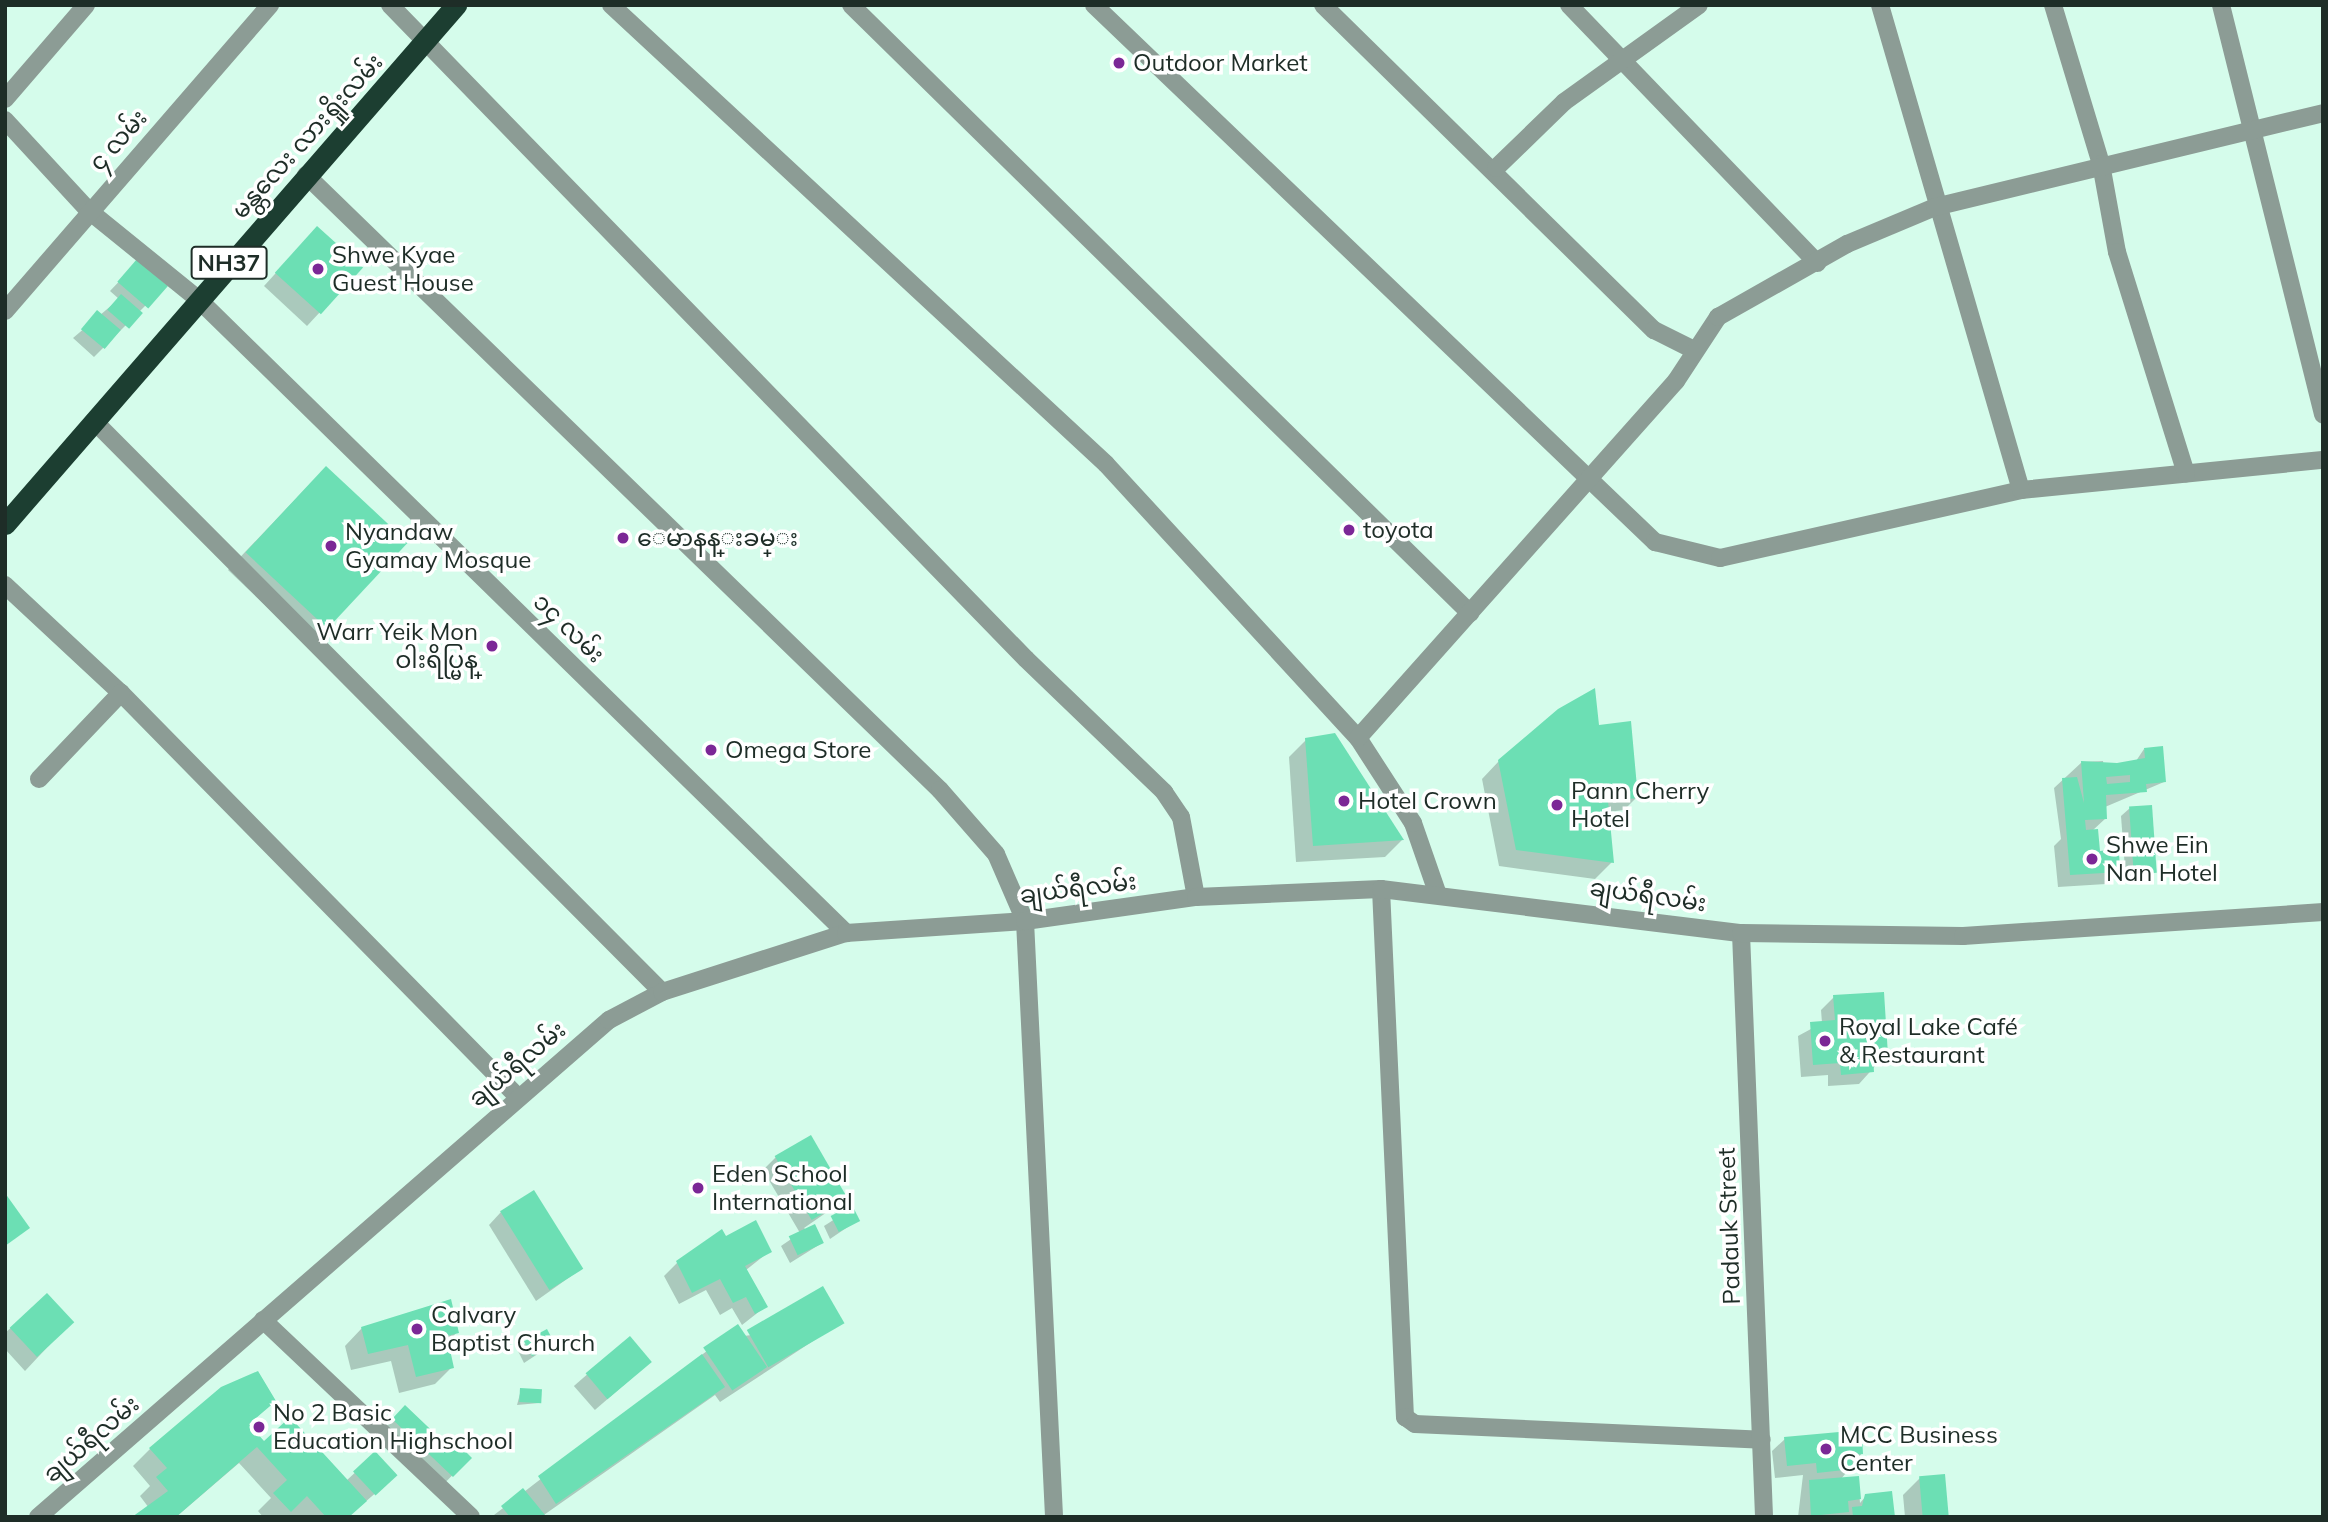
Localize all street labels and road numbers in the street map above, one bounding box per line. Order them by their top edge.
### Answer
street label: မန္တလေး လားရှိုးလမ်း [225,48,389,224]
street label: ၄ လမ်း [83,103,153,177]
road number: NH37 [190,244,268,282]
street label: ၁၄ လမ်း [527,587,611,669]
street label: ချယ်ရီလမ်း [1018,867,1138,909]
street label: ချယ်ရီလမ်း [1588,873,1708,917]
street label: ချယ်ရီလမ်း [463,1015,571,1113]
street label: Padauk Street [1712,1147,1746,1305]
street label: ချယ်ရီလမ်း [37,1390,145,1488]

